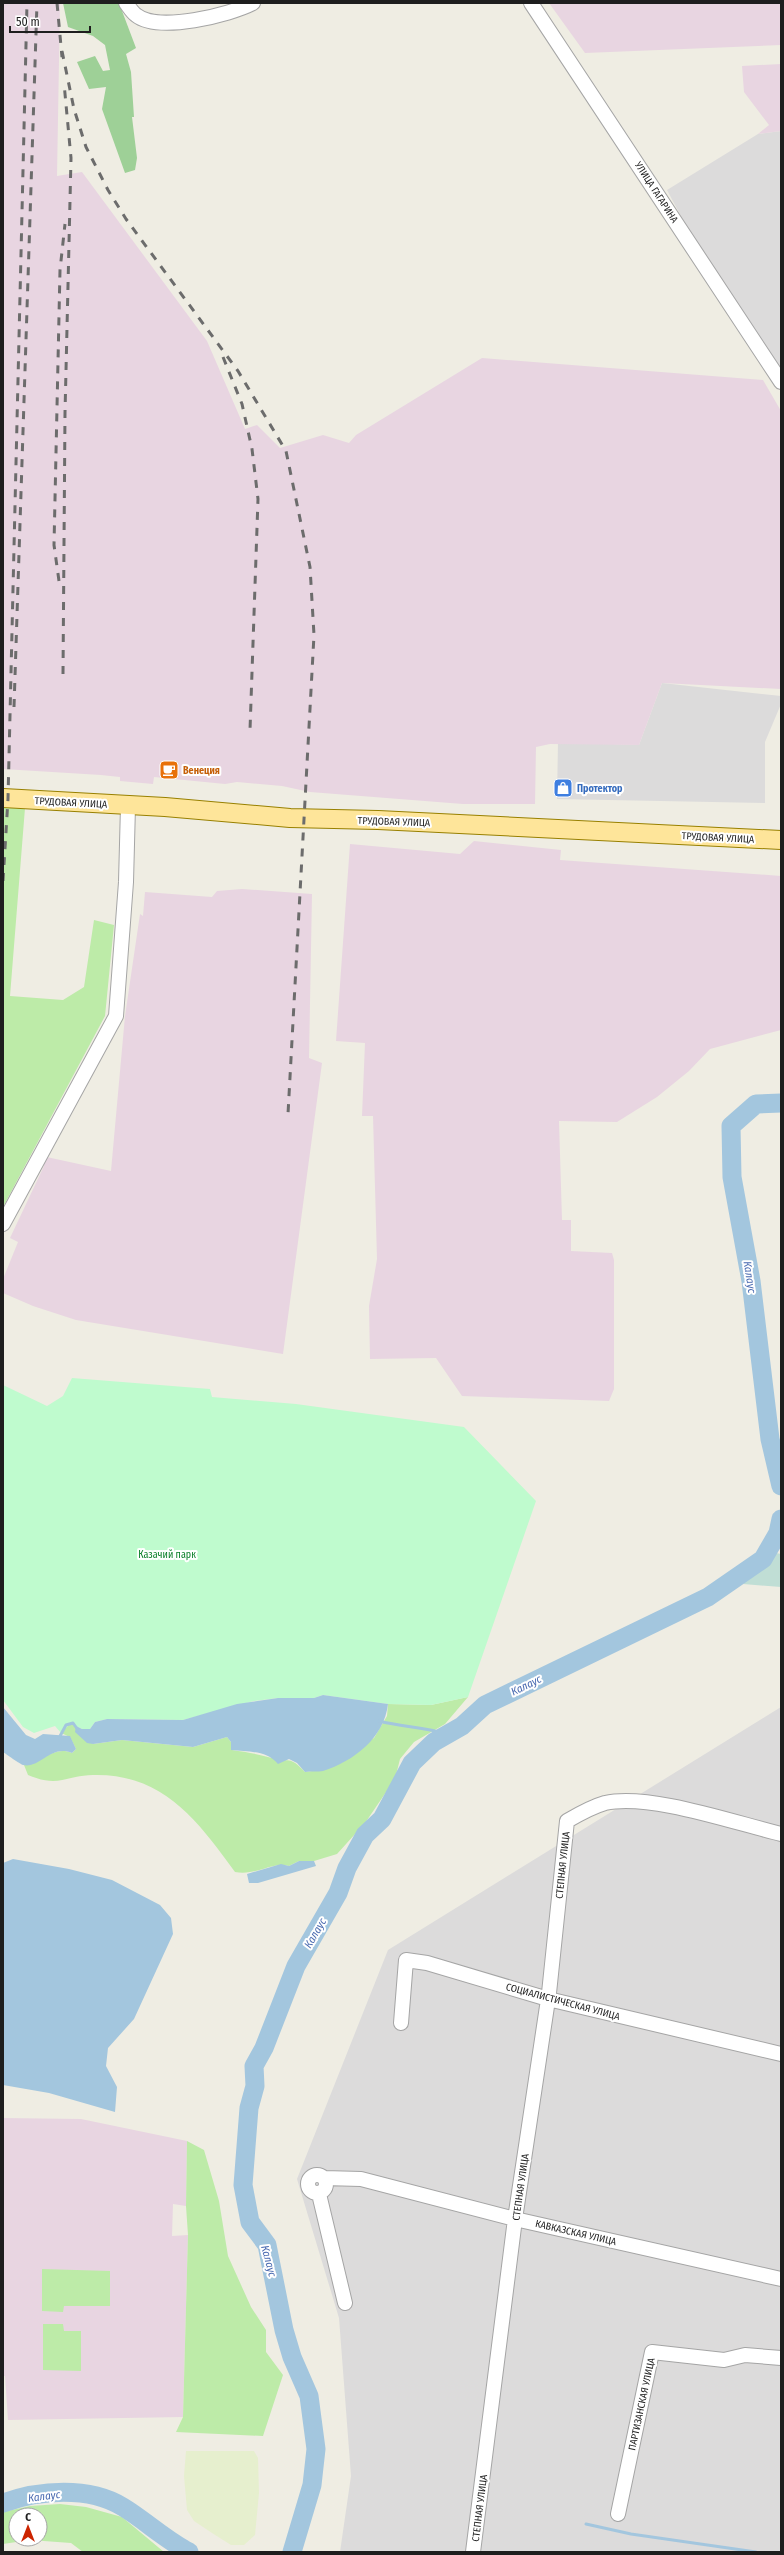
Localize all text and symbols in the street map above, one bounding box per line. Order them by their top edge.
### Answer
scale bar [10,8,90,34]
text: 50 m [16,15,40,29]
street label: УЛИЦА ГАГАРИНА [631,159,681,226]
cafe icon: Венеция [158,759,180,781]
place label: Венеция [183,765,220,777]
shop icon: Протектор [552,777,574,799]
place label: Протектор [577,783,623,795]
street label: ТРУДОВАЯ УЛИЦА [34,795,108,811]
street label: ТРУДОВАЯ УЛИЦА [357,815,431,829]
street label: ТРУДОВАЯ УЛИЦА [681,830,755,846]
water label: Калаус [741,1260,759,1294]
park label: Казачий парк [138,1549,196,1561]
water label: Калаус [509,1672,544,1698]
street label: СТЕПНАЯ УЛИЦА [554,1830,573,1899]
water label: Калаус [302,1916,329,1951]
street label: СОЦИАЛИСТИЧЕСКАЯ УЛИЦА [504,1981,622,2023]
street label: СТЕПНАЯ УЛИЦА [510,2152,532,2221]
street label: КАВКАЗСКАЯ УЛИЦА [534,2218,618,2248]
water label: Калаус [258,2244,279,2279]
street label: ПАРТИЗАНСКАЯ УЛИЦА [626,2356,658,2452]
street label: СТЕПНАЯ УЛИЦА [470,2473,490,2542]
water label: Калаус [27,2488,61,2505]
north arrow [8,2507,48,2547]
text: С [25,2511,31,2524]

